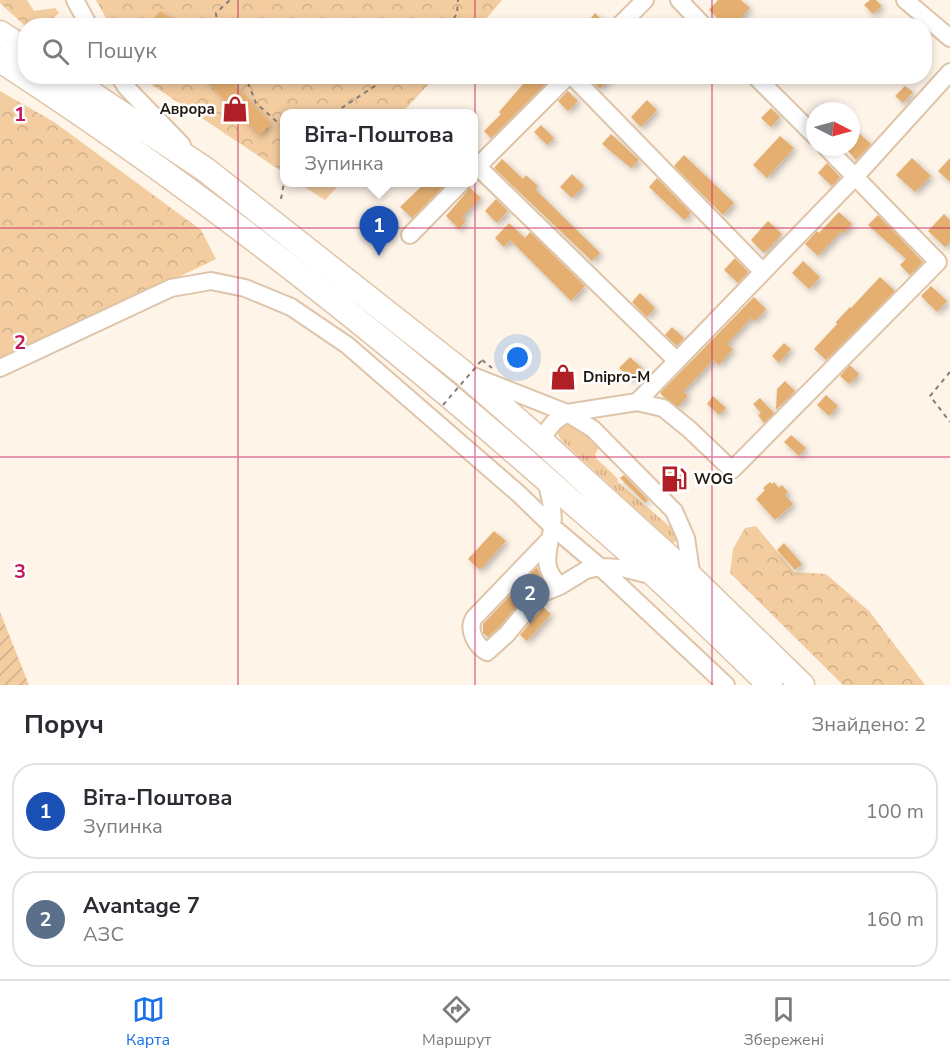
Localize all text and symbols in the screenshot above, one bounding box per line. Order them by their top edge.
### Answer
search box [18,18,932,84]
icon: search [39,35,72,68]
text: Пошук [87,36,157,66]
shop icon: Аврора [220,94,250,124]
place label: Аврора [160,99,215,119]
text: 1 [14,101,26,128]
north arrow [806,102,860,156]
popup [280,109,478,187]
text: Віта-Поштова [304,120,454,150]
text: Зупинка [304,150,384,177]
pin: 1 [360,206,398,256]
text: 2 [14,329,26,356]
your location [503,343,532,372]
shop icon: Dnipro-M [548,362,578,392]
place label: Dnipro-M [583,367,650,387]
fuel station icon: WOG [659,464,689,494]
place label: WOG [694,469,733,489]
text: 3 [14,558,26,585]
pin: 2 [510,574,550,624]
text: Поруч [24,707,104,742]
text: Знайдено: 2 [812,711,926,738]
text: Віта-Поштова [83,783,233,813]
text: 1 [40,798,52,825]
text: 100 m [866,798,924,825]
text: Зупинка [83,813,163,840]
text: Avantage 7 [83,891,200,921]
text: 2 [40,906,52,933]
text: 160 m [866,906,924,933]
text: АЗС [83,921,124,948]
tab: Карта [126,993,170,1051]
tab: Маршрут [422,993,491,1051]
tab: Збережені [743,993,824,1051]

